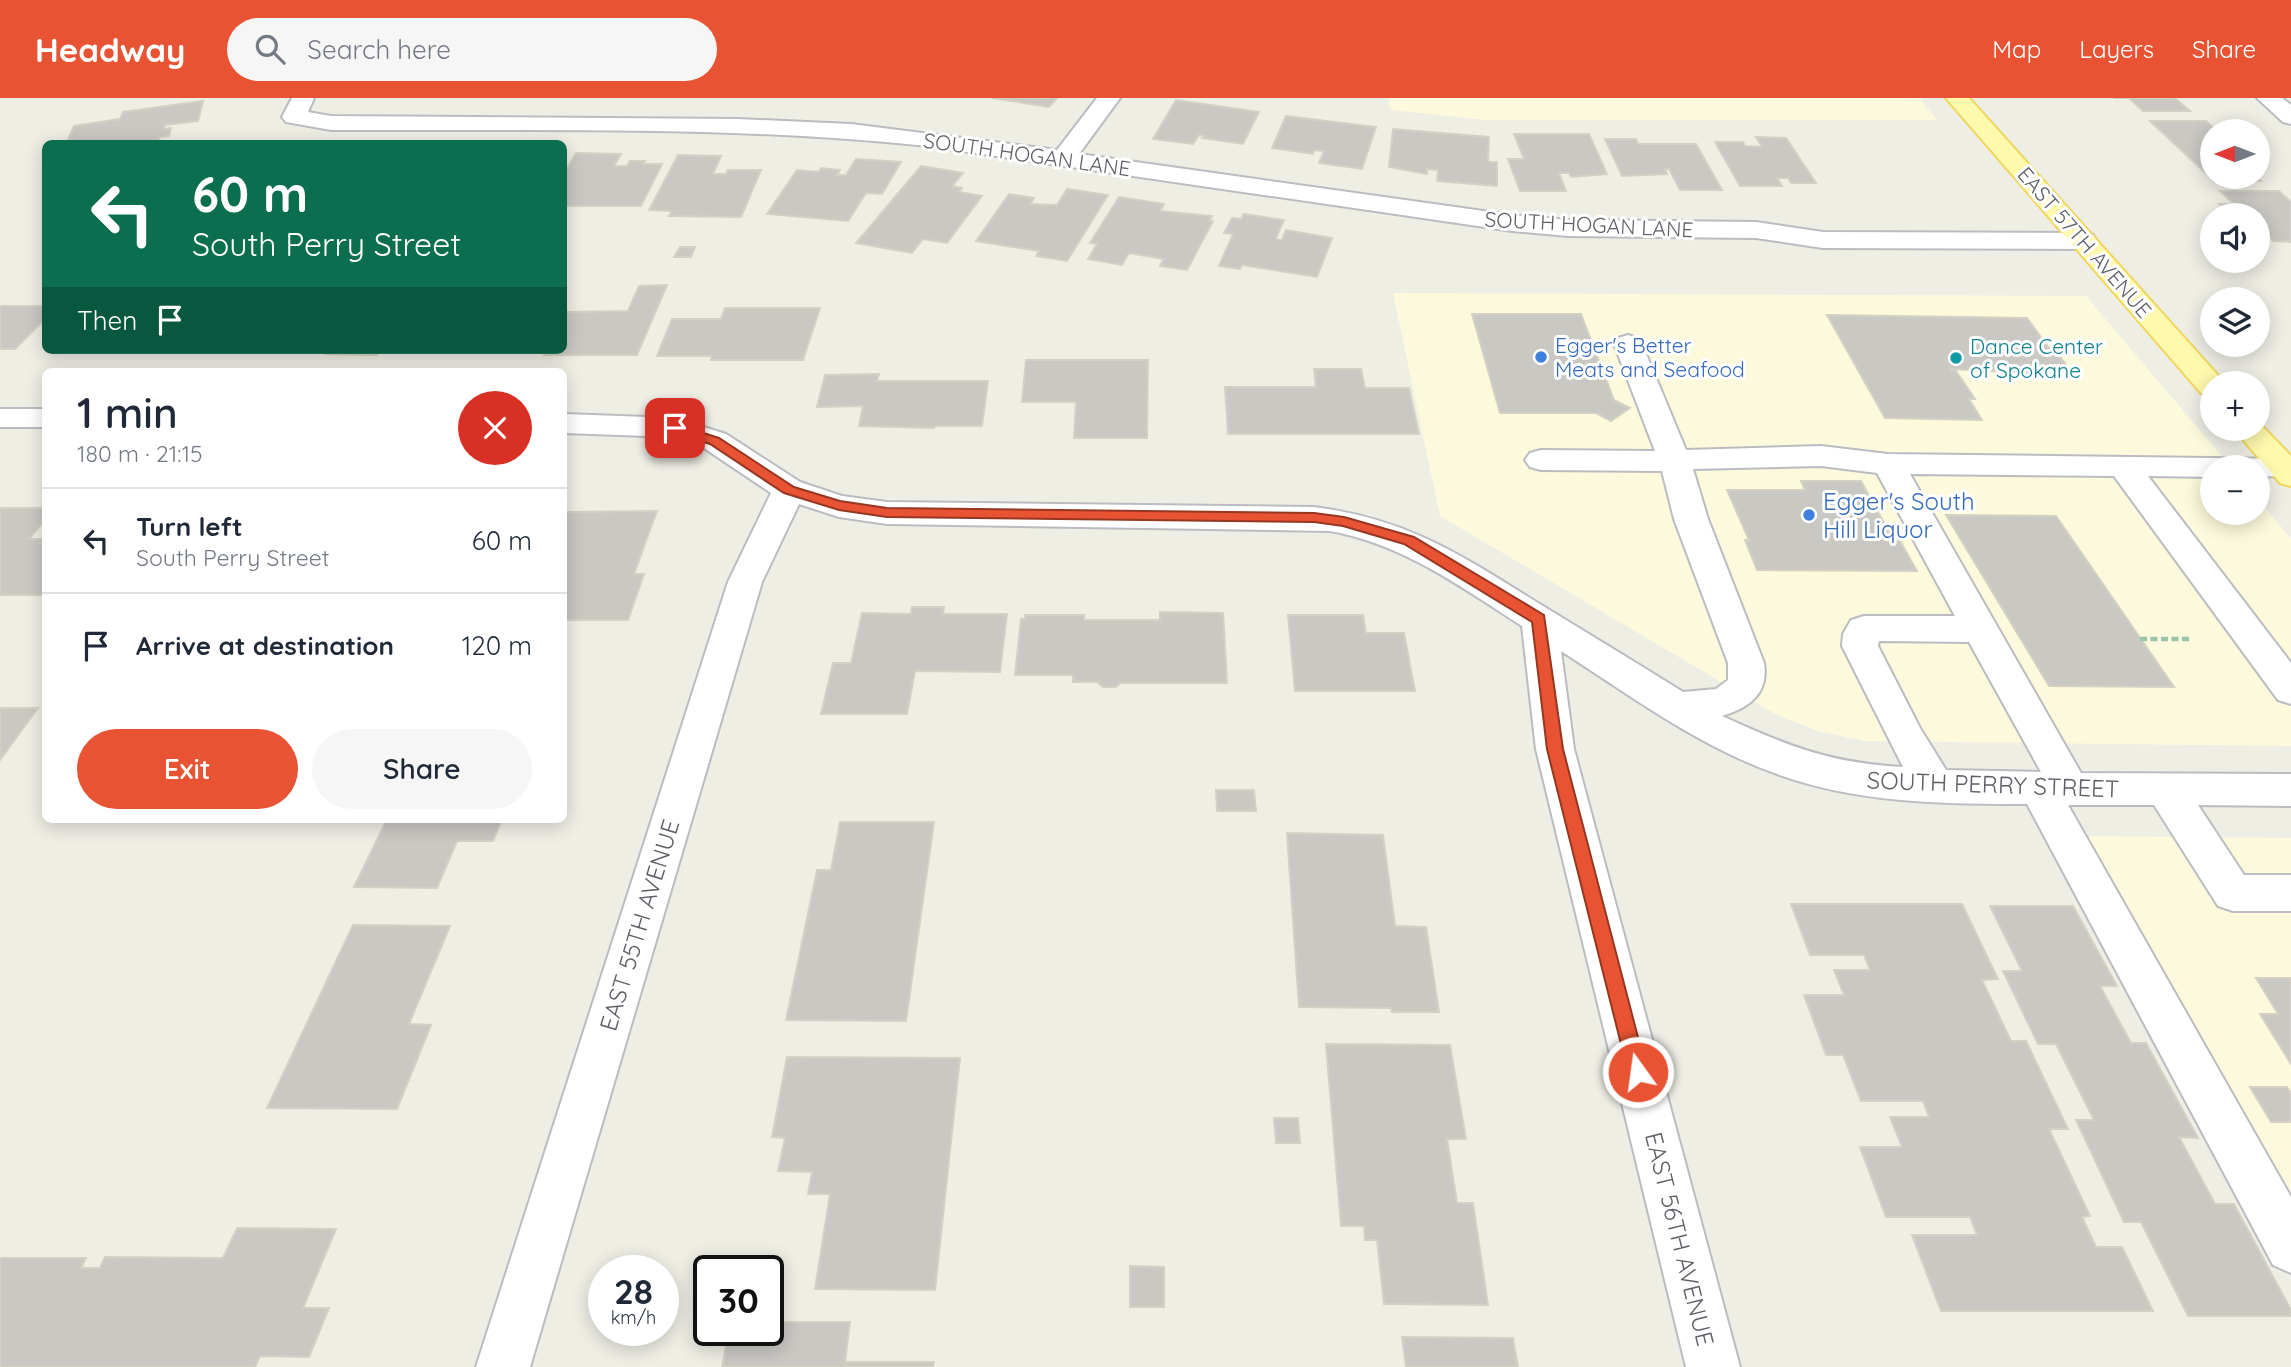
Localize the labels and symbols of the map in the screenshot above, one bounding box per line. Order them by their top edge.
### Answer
north arrow [2200,119,2270,189]
street label: SOUTH HOGAN LANE [922,127,1132,181]
street label: EAST 57TH AVENUE [2012,161,2158,323]
street label: SOUTH HOGAN LANE [1484,206,1694,242]
place label: Egger's Better Meats and Seafood [1555,332,1745,382]
place label: Dance Center of Spokane [1970,333,2103,383]
marker: Egger's Better Meats and Seafood [1533,349,1549,365]
marker: Dance Center of Spokane [1948,350,1964,366]
pin [645,398,705,458]
place label: Egger's South Hill Liquor [1823,486,1975,544]
marker: Egger's South Hill Liquor [1801,507,1817,523]
street label: SOUTH PERRY STREET [1866,765,2120,803]
street label: EAST 55TH AVENUE [593,816,685,1034]
position arrow [1601,1035,1675,1109]
street label: EAST 56TH AVENUE [1639,1129,1721,1349]
speed limit sign: 30 [693,1255,784,1346]

